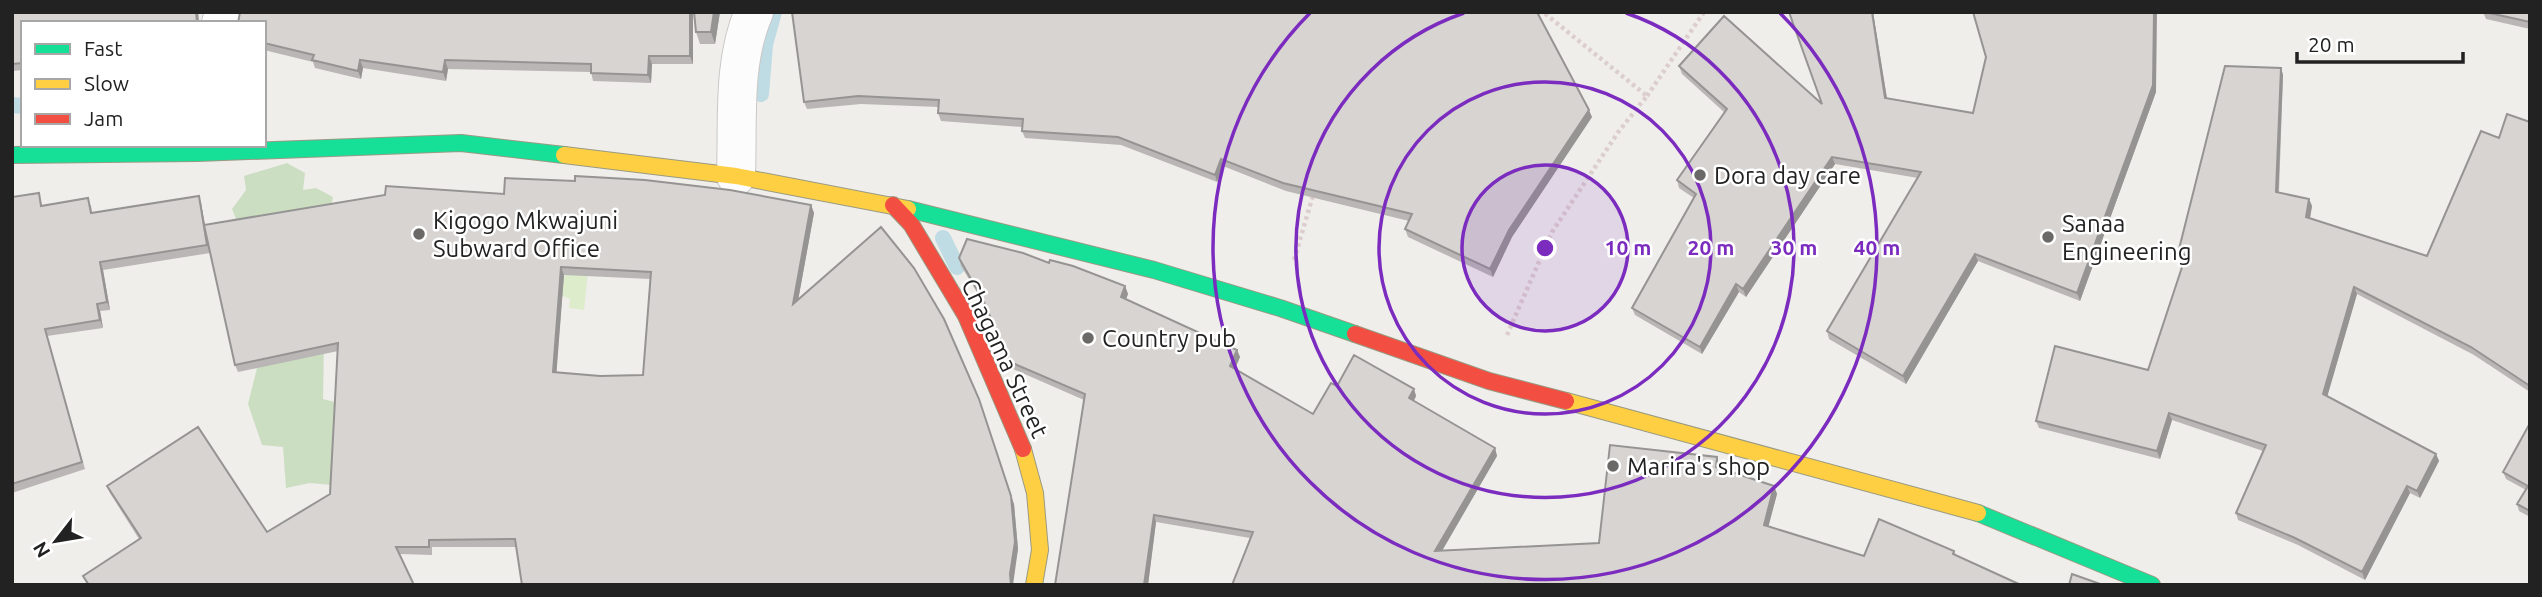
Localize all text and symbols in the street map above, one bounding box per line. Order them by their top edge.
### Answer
legend [21,21,266,147]
scale bar [2297,21,2463,65]
text: 20 m [2308,32,2355,56]
text: Fast [84,36,122,60]
text: Slow [84,71,129,95]
text: Jam [84,106,123,130]
place label: Dora day care [1714,162,1861,189]
marker: Dora day care [1692,167,1708,183]
place label: Kigogo Mkwajuni Subward Office [433,207,618,262]
place label: Sanaa Engineering [2062,210,2191,265]
marker: Kigogo Mkwajuni Subward Office [411,226,427,242]
marker: Sanaa Engineering [2040,229,2056,245]
text: 10 m [1605,235,1651,259]
text: 20 m [1688,235,1734,259]
text: 30 m [1771,235,1817,259]
text: 40 m [1854,235,1900,259]
centre of rings [1533,236,1557,260]
street label: Chagama Street [956,274,1054,442]
place label: Country pub [1102,325,1236,352]
marker: Country pub [1080,330,1096,346]
place label: Marira's shop [1627,453,1770,480]
marker: Marira's shop [1605,458,1621,474]
north arrow [21,506,91,576]
text: N [28,538,55,562]

